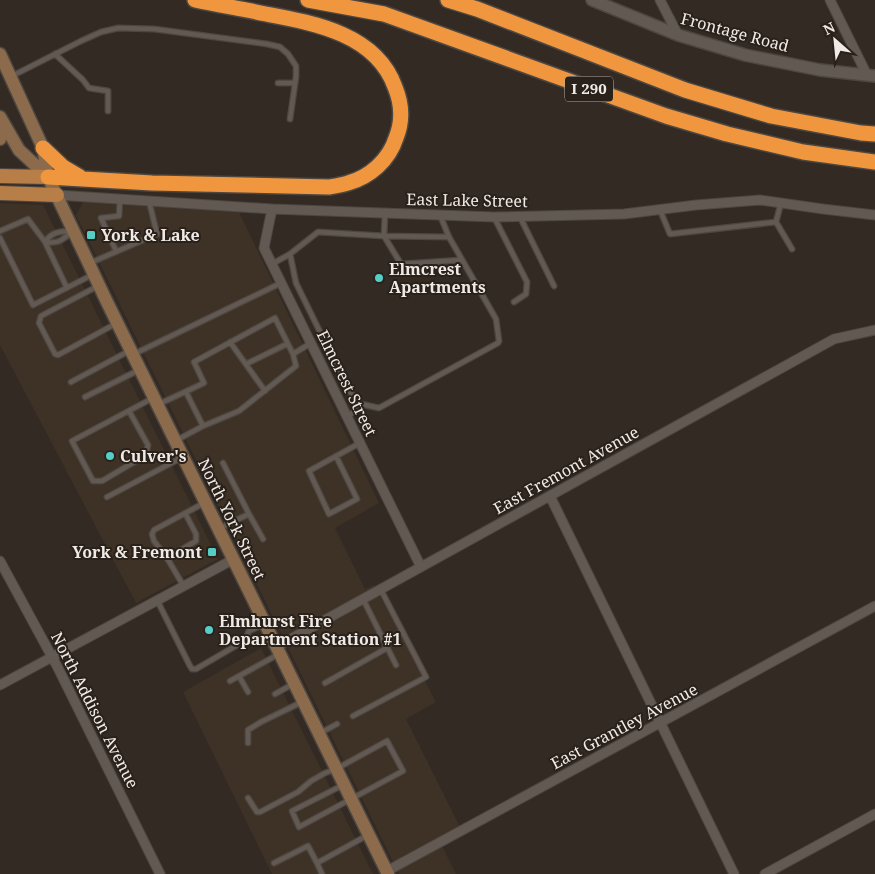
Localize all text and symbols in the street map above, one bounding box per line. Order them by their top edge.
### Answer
street label: Frontage Road [679,7,792,57]
north arrow [810,15,860,65]
text: N [820,17,838,39]
road number: I 290 [565,76,613,102]
street label: East Lake Street [406,188,528,212]
place label: York & Lake [101,224,200,246]
marker: York & Lake [85,229,97,241]
place label: Elmcrest Apartments [389,258,486,298]
marker: Elmcrest Apartments [373,272,385,284]
street label: Elmcrest Street [312,326,382,440]
street label: East Fremont Avenue [489,421,643,519]
place label: Culver's [120,445,187,467]
marker: Culver's [104,450,116,462]
street label: North York Street [193,455,271,584]
place label: York & Fremont [72,541,203,563]
marker: York & Fremont [206,546,218,558]
place label: Elmhurst Fire Department Station #1 [219,610,402,650]
marker: Elmhurst Fire Department Station #1 [203,624,215,636]
street label: North Addison Avenue [46,628,144,792]
street label: East Grantley Avenue [547,678,701,774]

